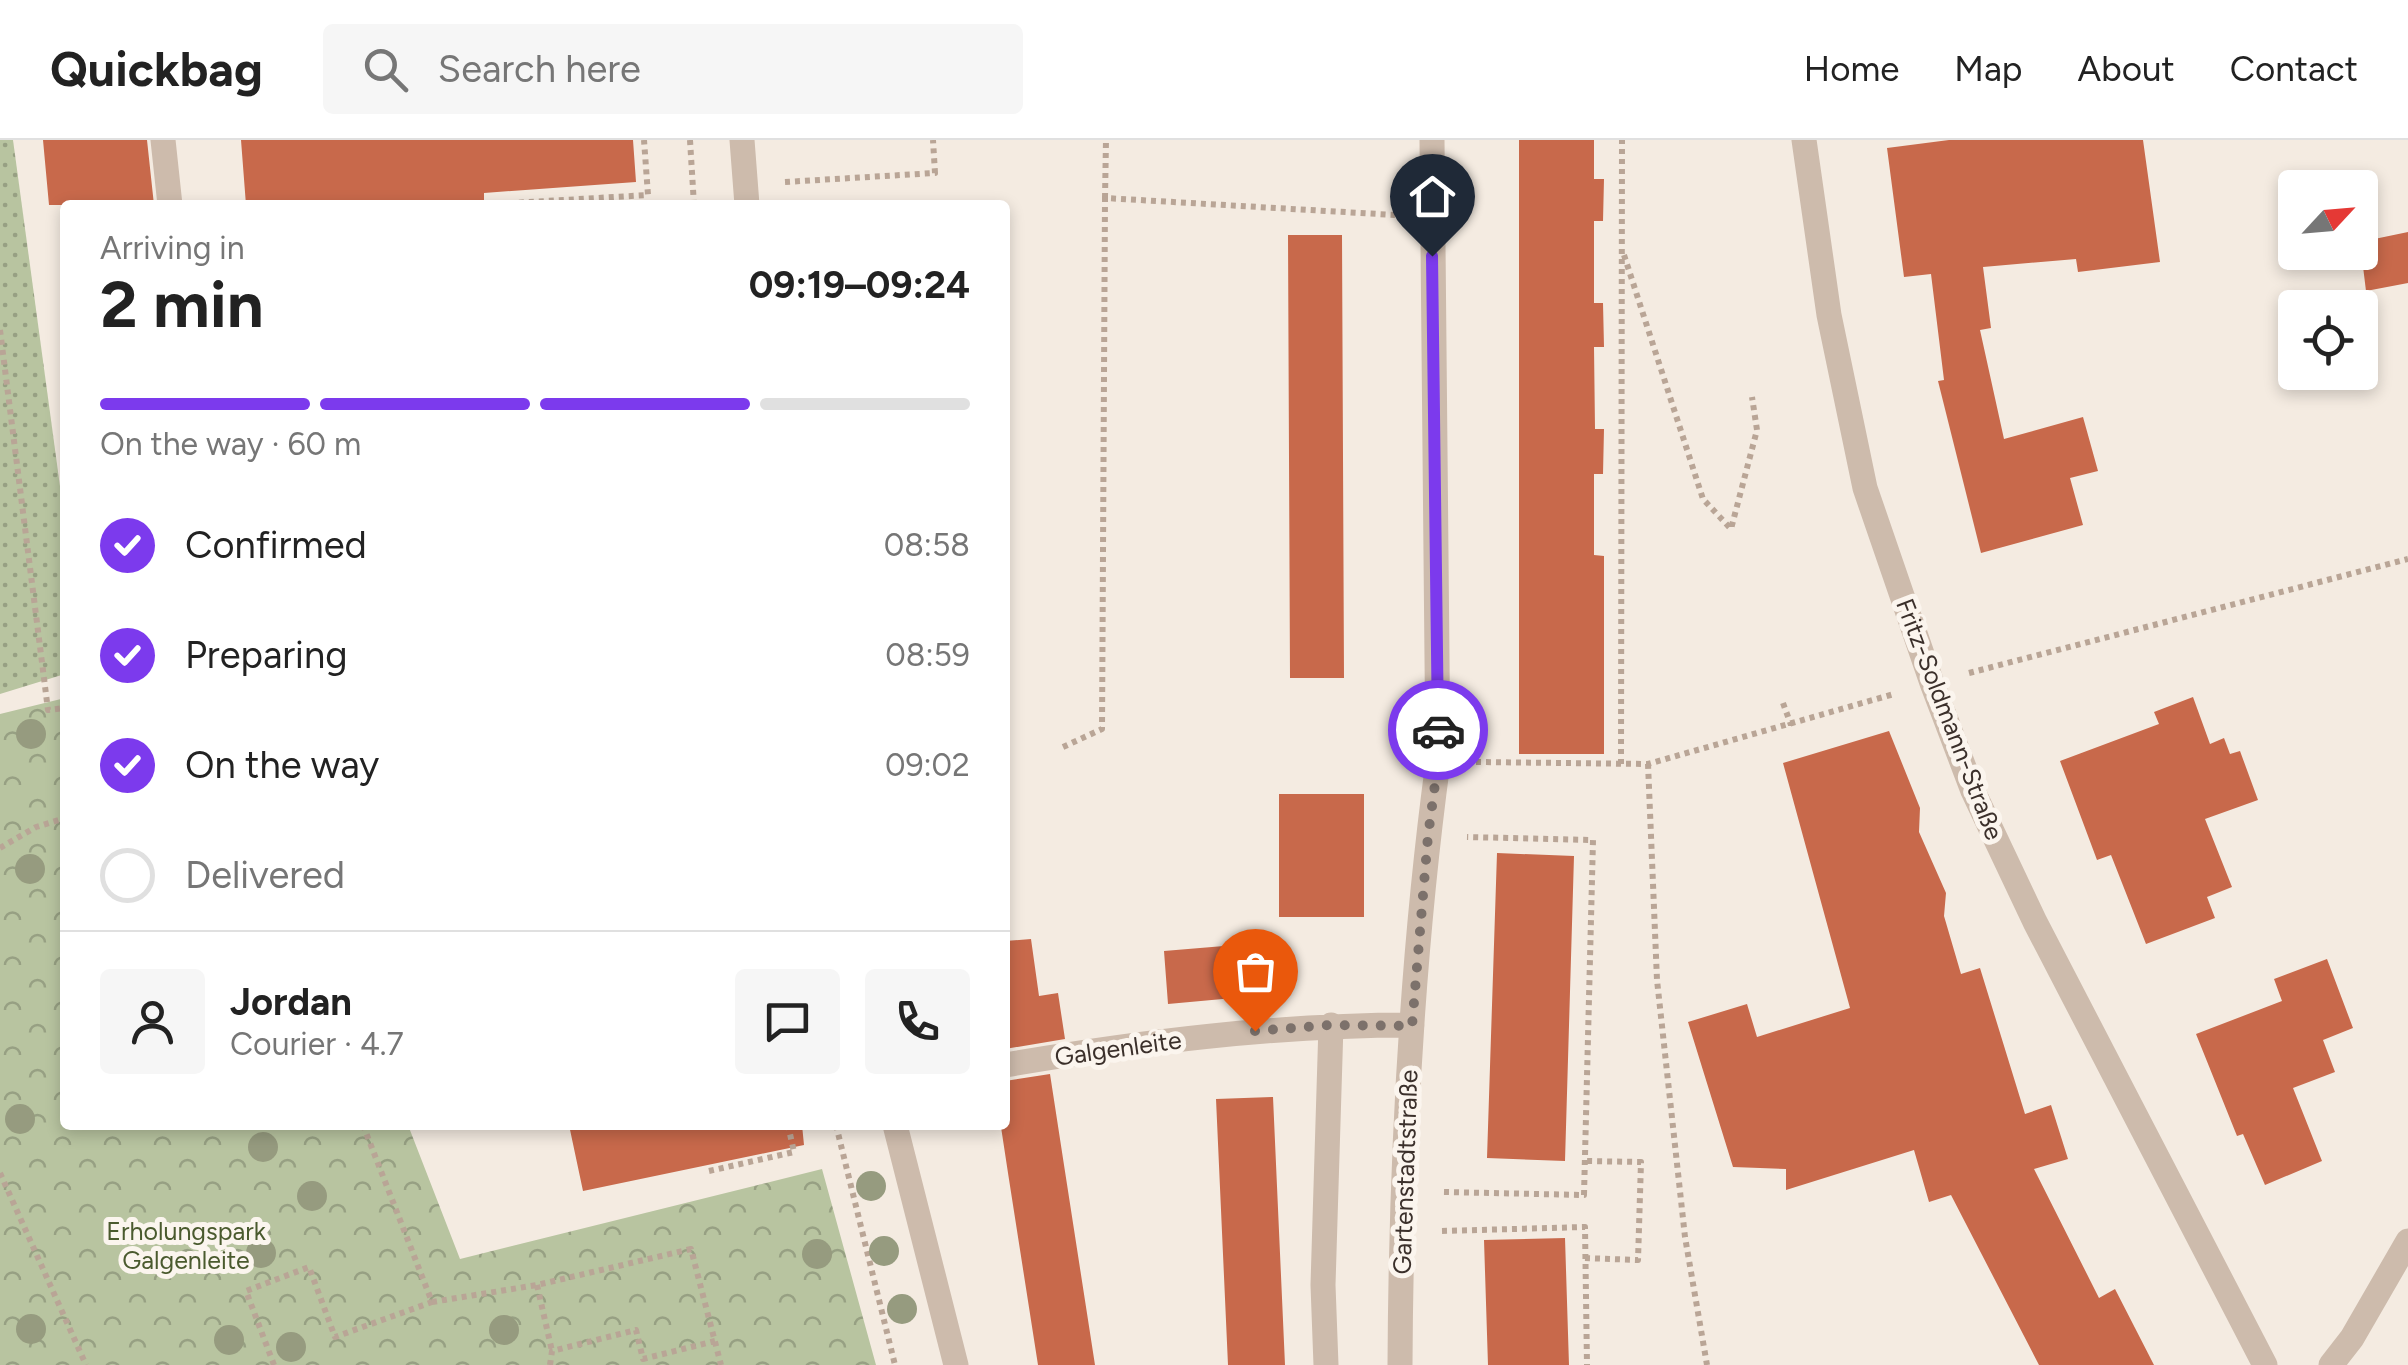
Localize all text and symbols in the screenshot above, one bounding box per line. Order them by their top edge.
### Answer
search box [323,24,1023,114]
text: Quickbag [50,40,263,98]
icon: search [358,42,413,97]
text: Search here [438,46,641,92]
text: Home [1804,48,1899,90]
text: Map [1954,48,2023,90]
text: About [2078,48,2175,90]
text: Contact [2230,48,2358,90]
pin [1390,154,1475,257]
icon: home [1405,169,1460,224]
north arrow [2278,170,2378,270]
map controls [2278,170,2378,390]
text: Arriving in [100,229,245,267]
text: 09:19–09:24 [749,262,970,308]
text: 2 min [100,265,264,343]
button: locate [2278,290,2378,390]
text: On the way · 60 m [100,425,361,463]
icon: check [100,518,155,573]
text: Confirmed [185,522,367,568]
text: 08:58 [884,526,970,564]
street label: Fritz-Soldmann-Straße [1890,594,2010,844]
icon: check [100,628,155,683]
text: Preparing [185,632,347,678]
text: 08:59 [885,636,970,674]
courier [1388,680,1488,780]
icon: car [1411,703,1466,758]
icon: check [100,738,155,793]
text: On the way [185,742,379,788]
text: 09:02 [885,746,970,784]
text: Delivered [185,852,345,898]
pin [1213,929,1298,1032]
icon: bag [1228,944,1283,999]
button: person [100,969,205,1074]
button: chat [735,969,840,1074]
button: phone [865,969,970,1074]
text: Jordan [230,979,352,1025]
street label: Galgenleite [1053,1024,1183,1072]
text: Courier · 4.7 [230,1025,404,1063]
street label: Gartenstadtstraße [1386,1069,1424,1275]
park label: Erholungspark Galgenleite [106,1216,267,1275]

